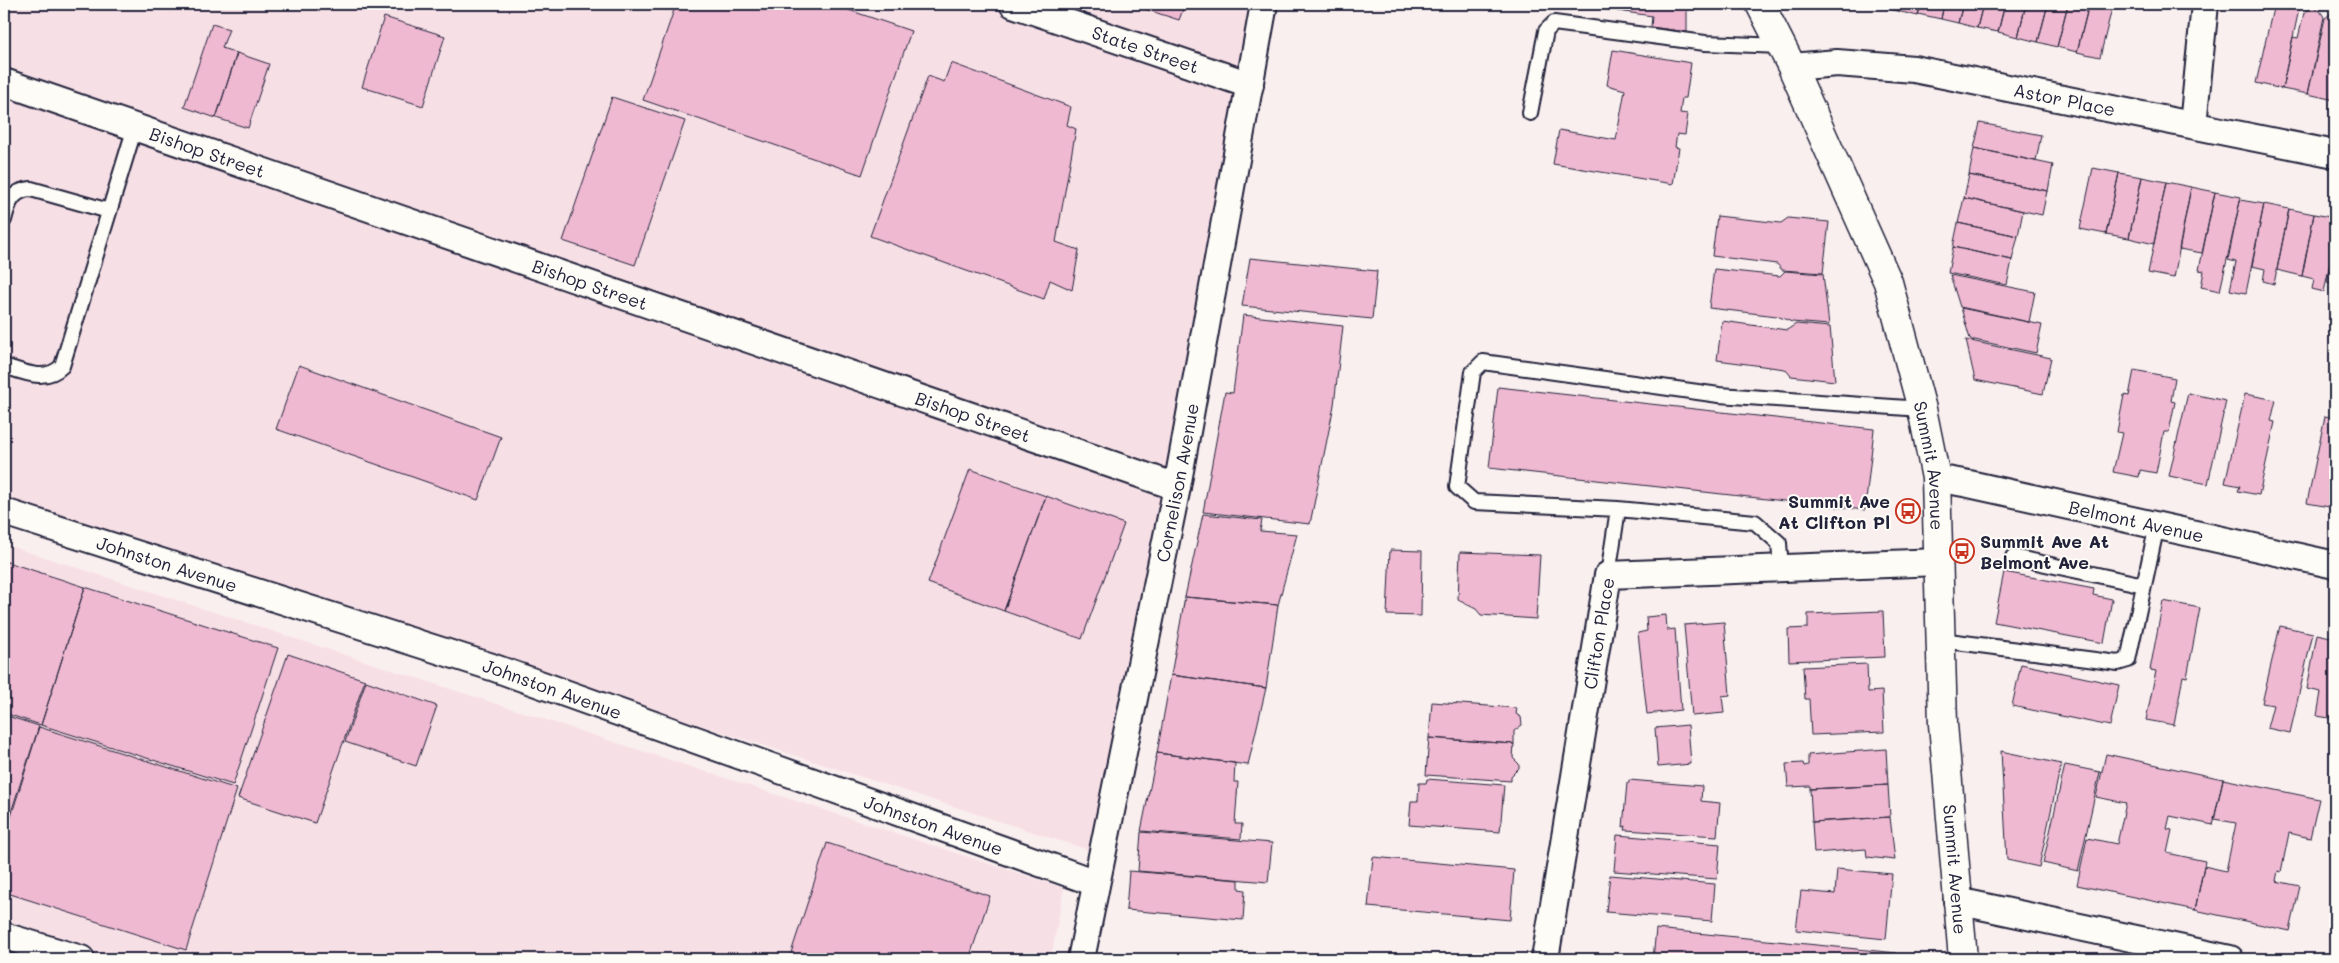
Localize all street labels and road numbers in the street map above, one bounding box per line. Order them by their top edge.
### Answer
street label: State Street [1089,20,1202,79]
street label: Astor Place [2012,77,2117,121]
street label: Bishop Street [146,121,268,183]
street label: Bishop Street [529,253,651,315]
street label: Bishop Street [912,386,1034,448]
street label: Summit Avenue [1908,398,1949,530]
street label: Cornelison Avenue [1150,401,1204,564]
street label: Belmont Avenue [2066,494,2206,548]
street label: Johnston Avenue [94,530,240,597]
street label: Clifton Place [1577,576,1619,691]
street label: Johnston Avenue [480,653,625,724]
street label: Johnston Avenue [861,789,1006,861]
street label: Summit Avenue [1938,803,1973,935]

